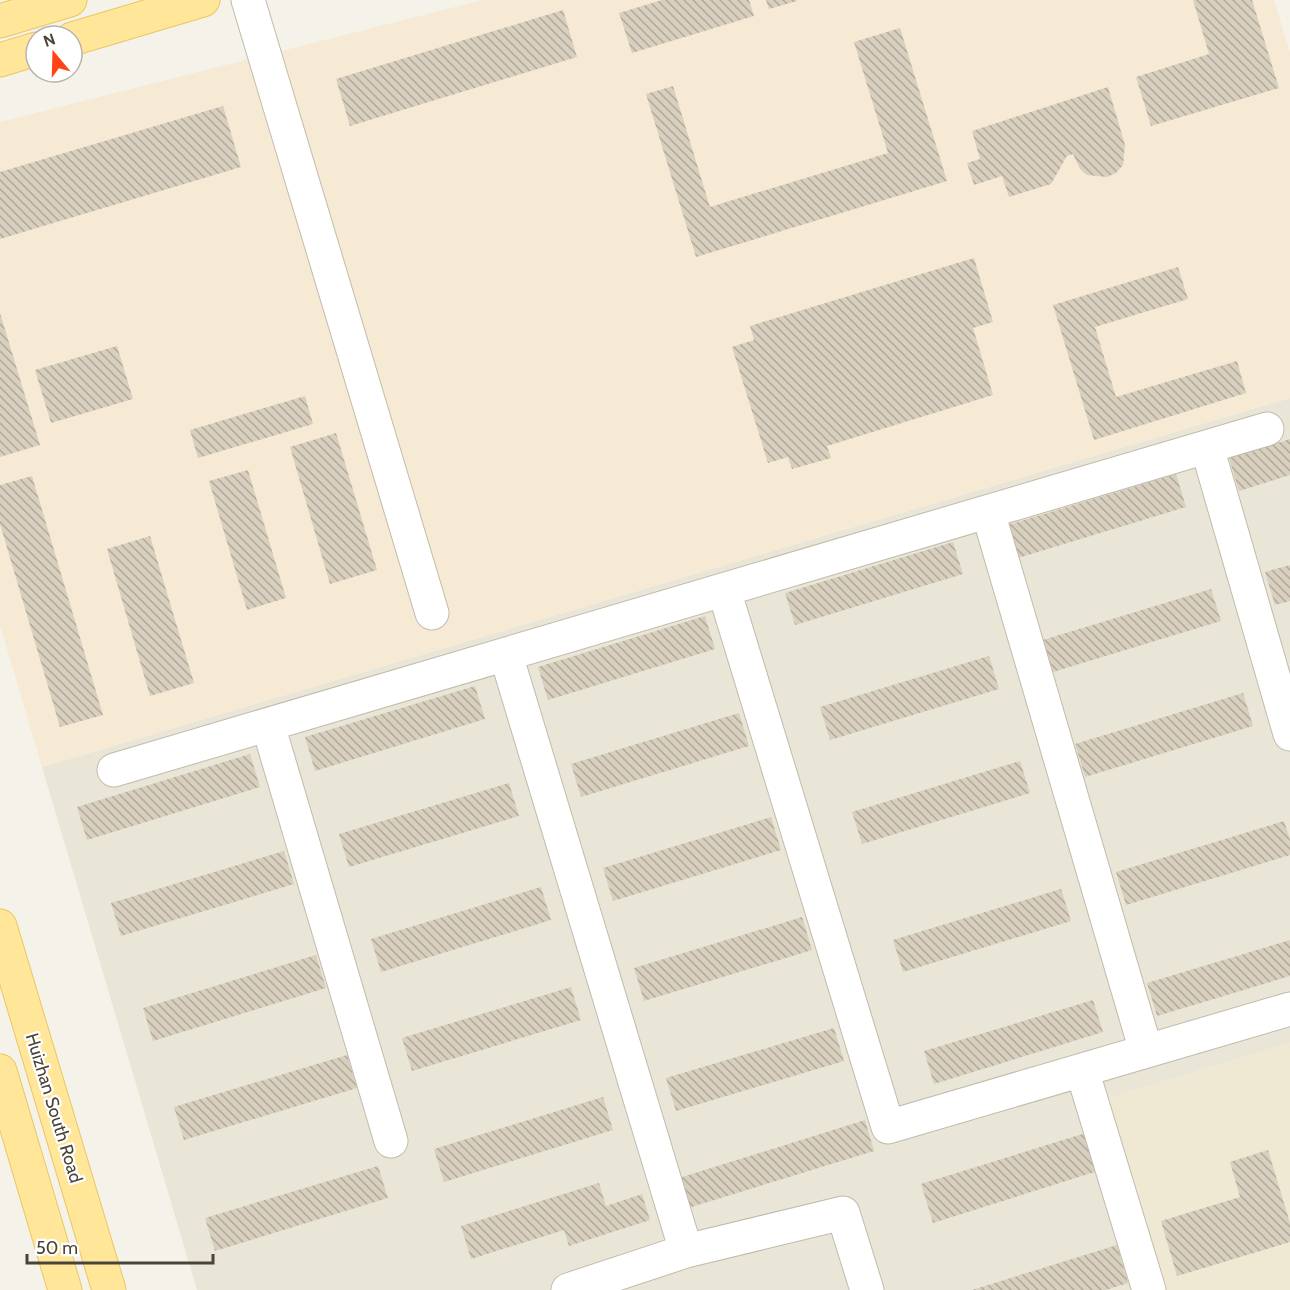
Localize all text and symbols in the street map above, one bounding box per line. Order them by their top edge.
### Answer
north arrow [24,24,84,84]
text: N [41,29,58,51]
street label: Huizhan South Road [21,1030,87,1186]
scale bar [27,1227,213,1265]
text: 50 m [36,1237,78,1259]

